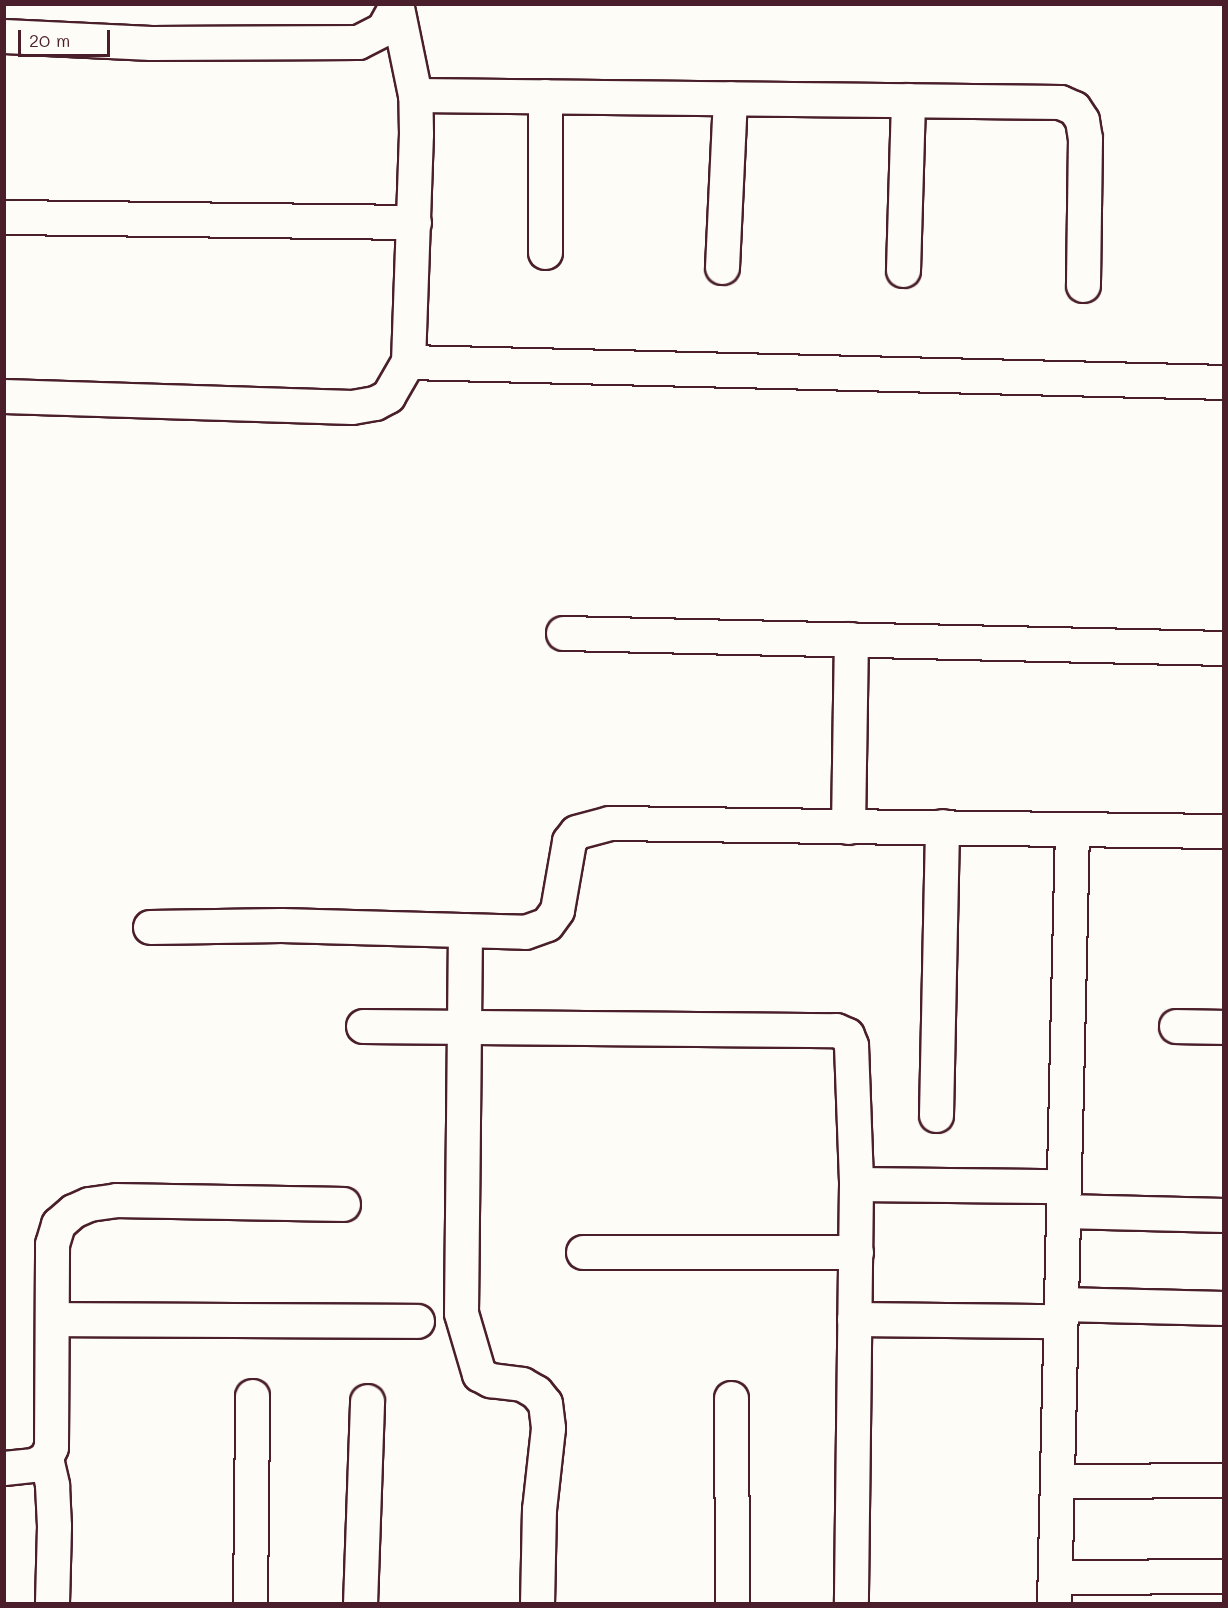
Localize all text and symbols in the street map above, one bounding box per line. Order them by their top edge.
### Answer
scale bar [21,18,112,56]
text: 20 m [29,28,70,52]

